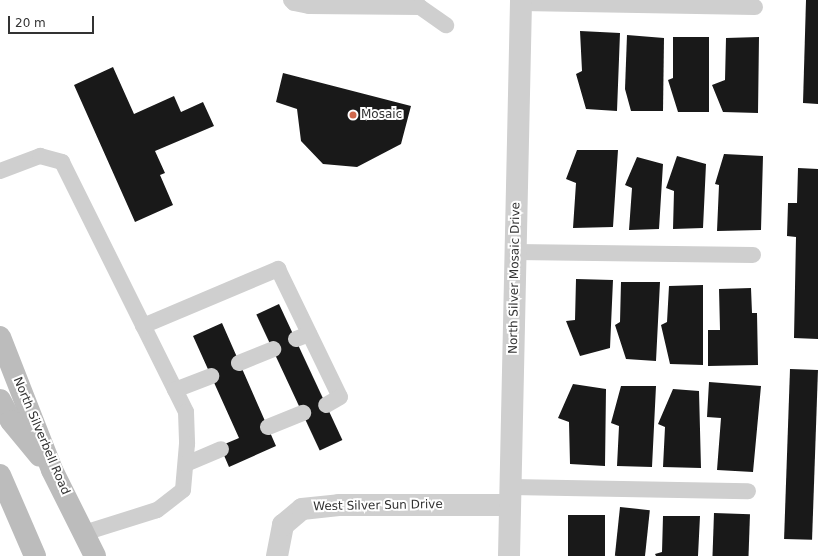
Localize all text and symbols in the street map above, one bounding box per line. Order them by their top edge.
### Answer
scale bar [10,8,96,34]
text: 20 m [15,16,46,30]
place label: Mosaic [361,108,402,122]
marker: Mosaic [348,110,358,120]
street label: North Silver Mosaic Drive [506,202,524,354]
street label: North Silverbell Road [10,375,72,497]
street label: West Silver Sun Drive [313,498,443,514]

